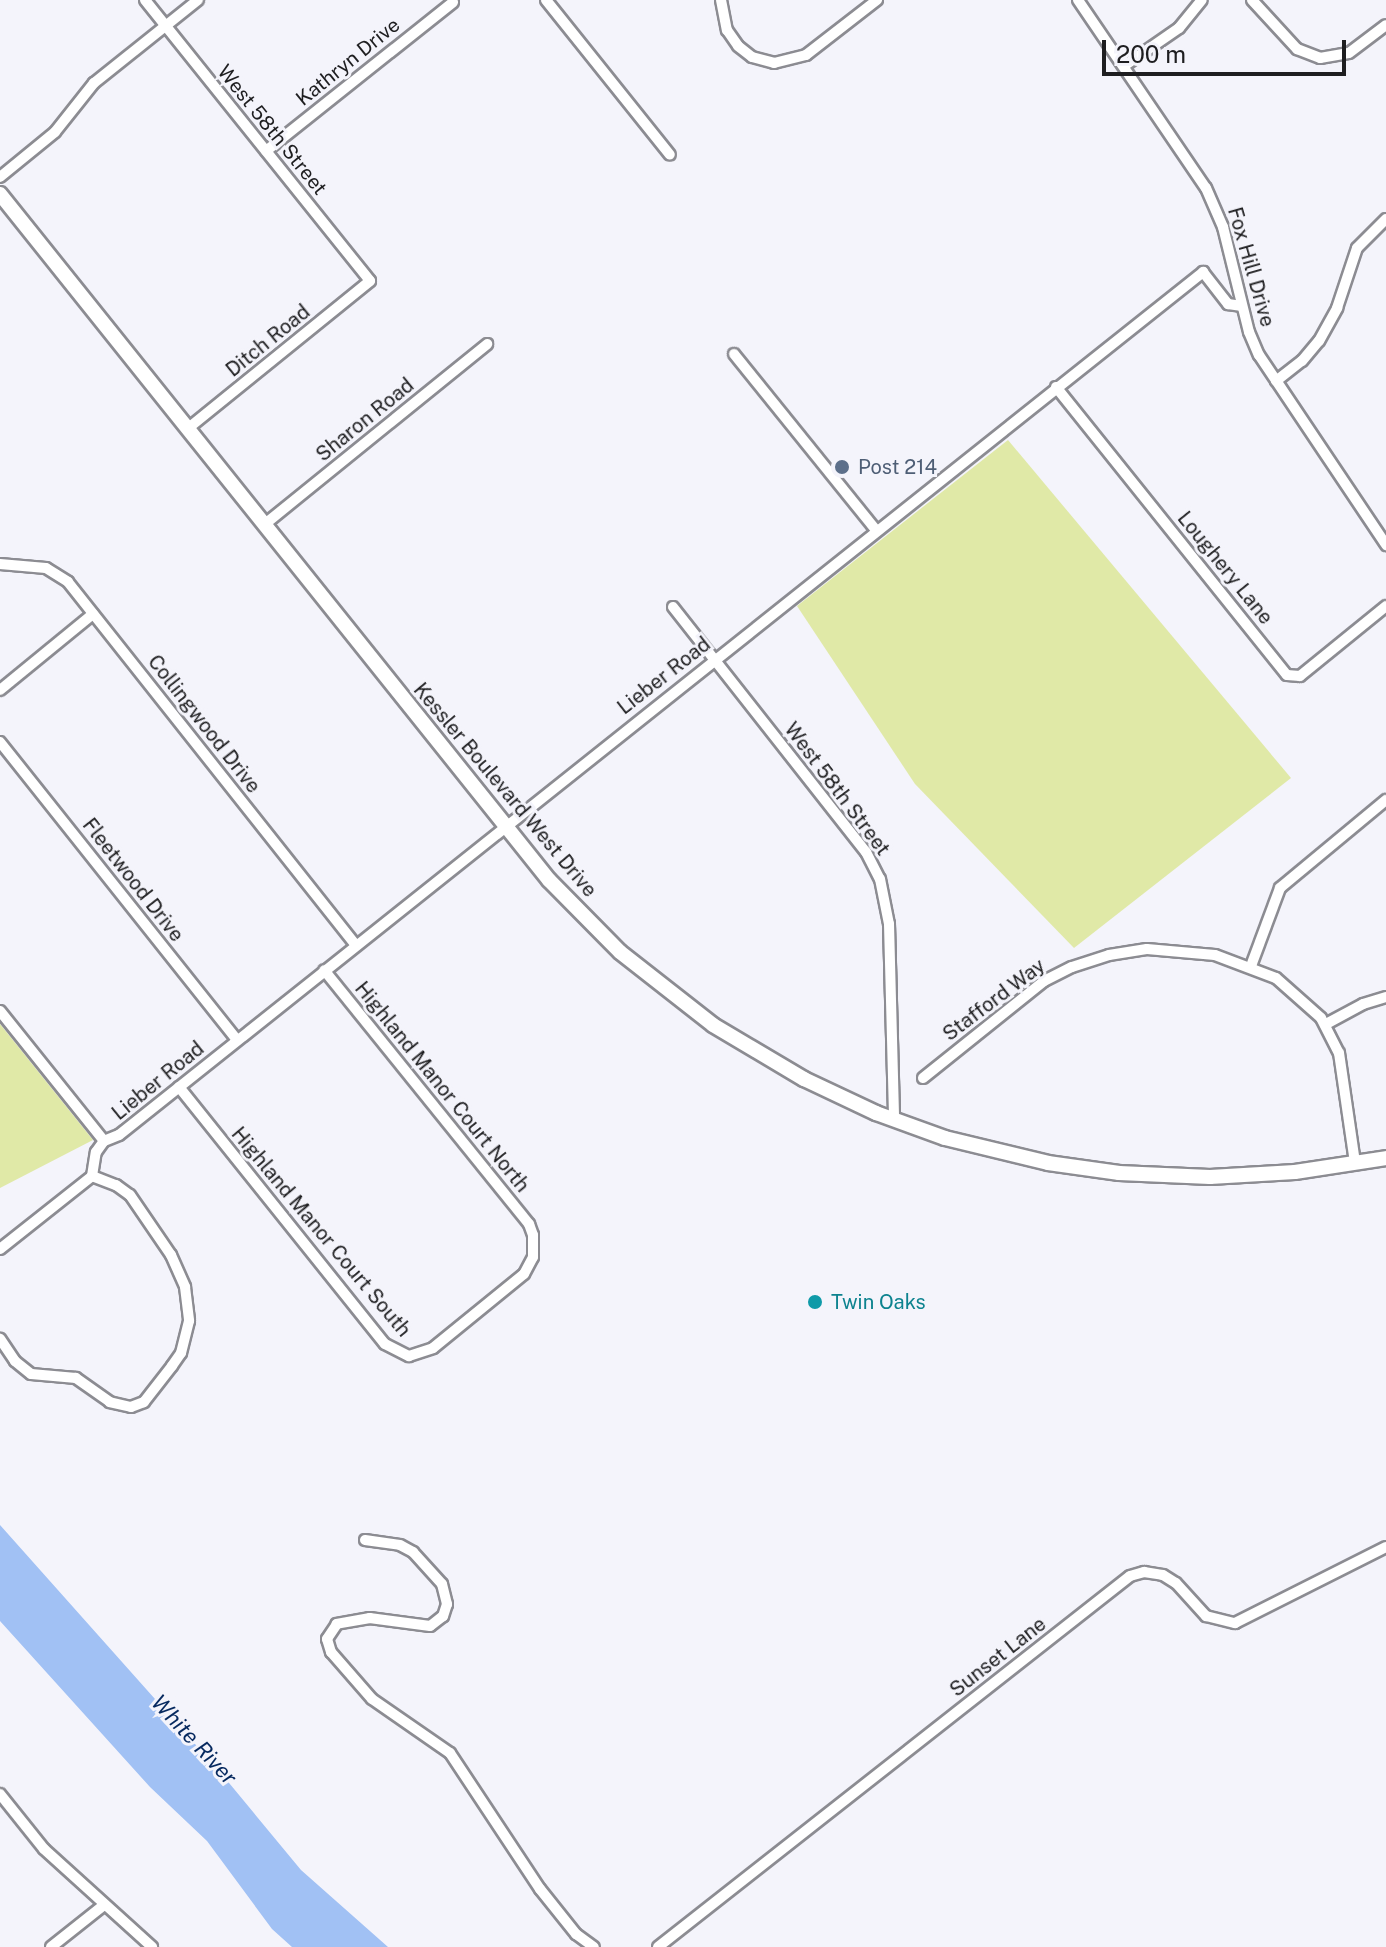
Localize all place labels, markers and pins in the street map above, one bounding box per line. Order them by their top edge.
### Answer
place label: Post 214 [858,455,937,479]
marker: Post 214 [833,458,851,476]
place label: Twin Oaks [831,1290,926,1314]
marker: Twin Oaks [806,1293,824,1311]

